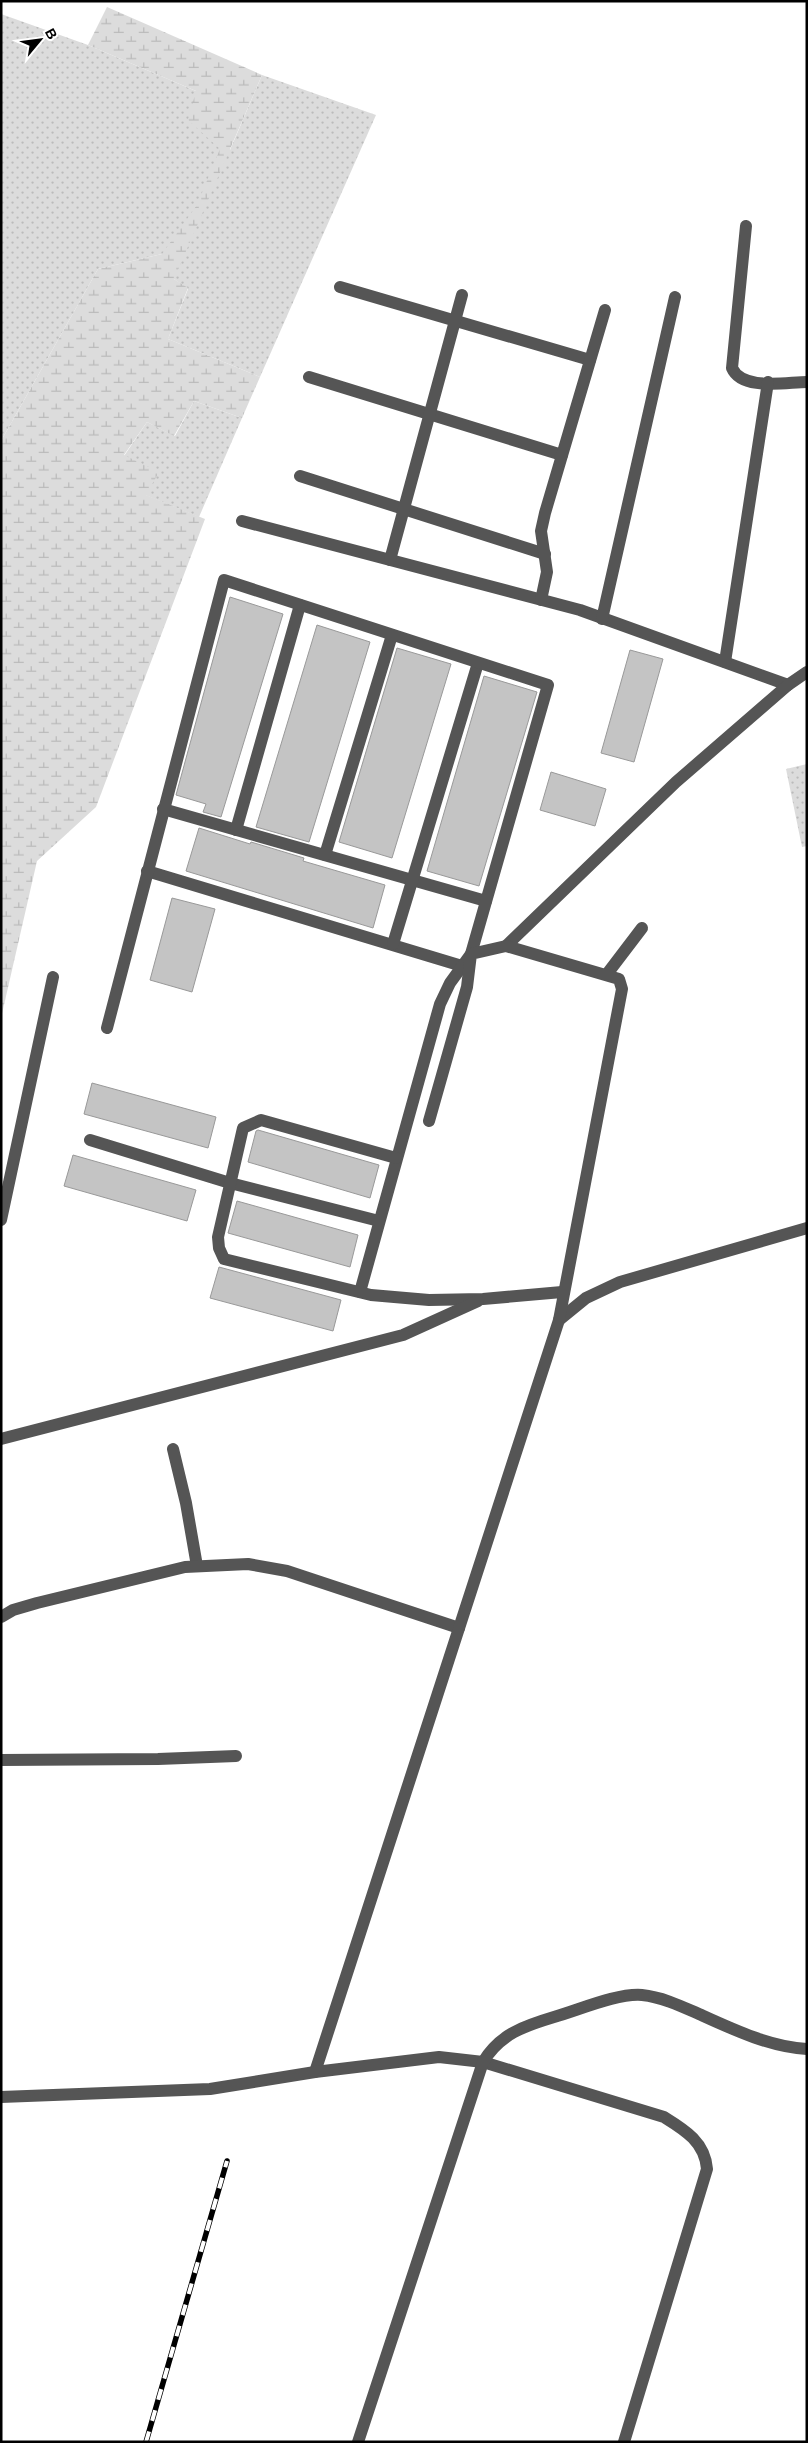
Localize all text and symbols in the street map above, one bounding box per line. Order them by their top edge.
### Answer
north arrow [15,15,65,65]
text: B [42,25,61,42]

